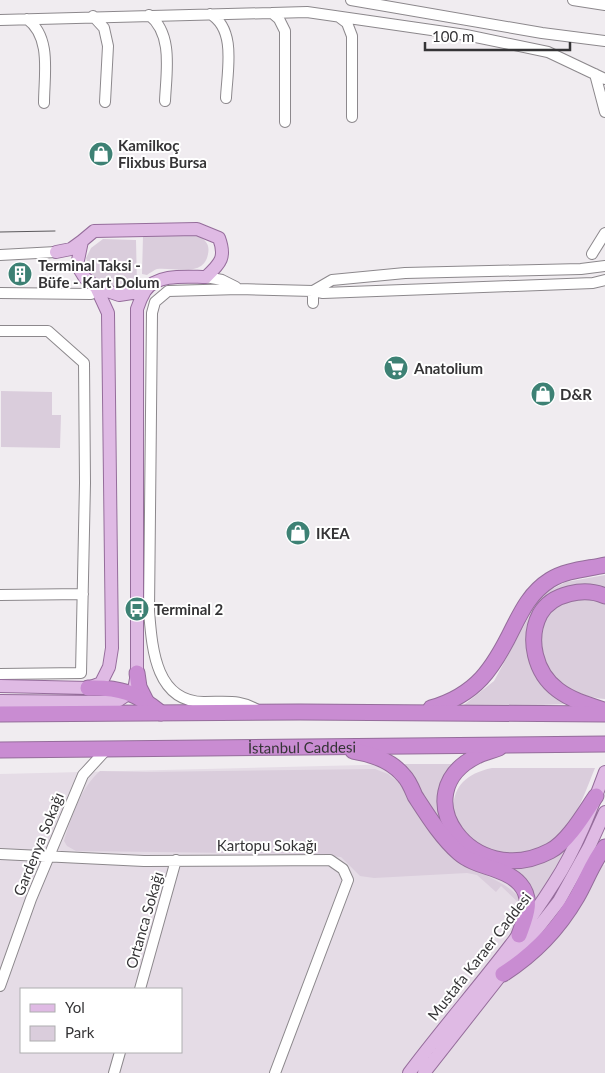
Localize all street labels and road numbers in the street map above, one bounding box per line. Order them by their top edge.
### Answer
street label: İstanbul Caddesi [248,737,356,757]
street label: Gardenya Sokağı [9,790,67,898]
street label: Kartopu Sokağı [217,836,317,854]
street label: Ortanca Sokağı [122,869,166,971]
street label: Mustafa Karaer Caddesi [424,889,534,1023]

